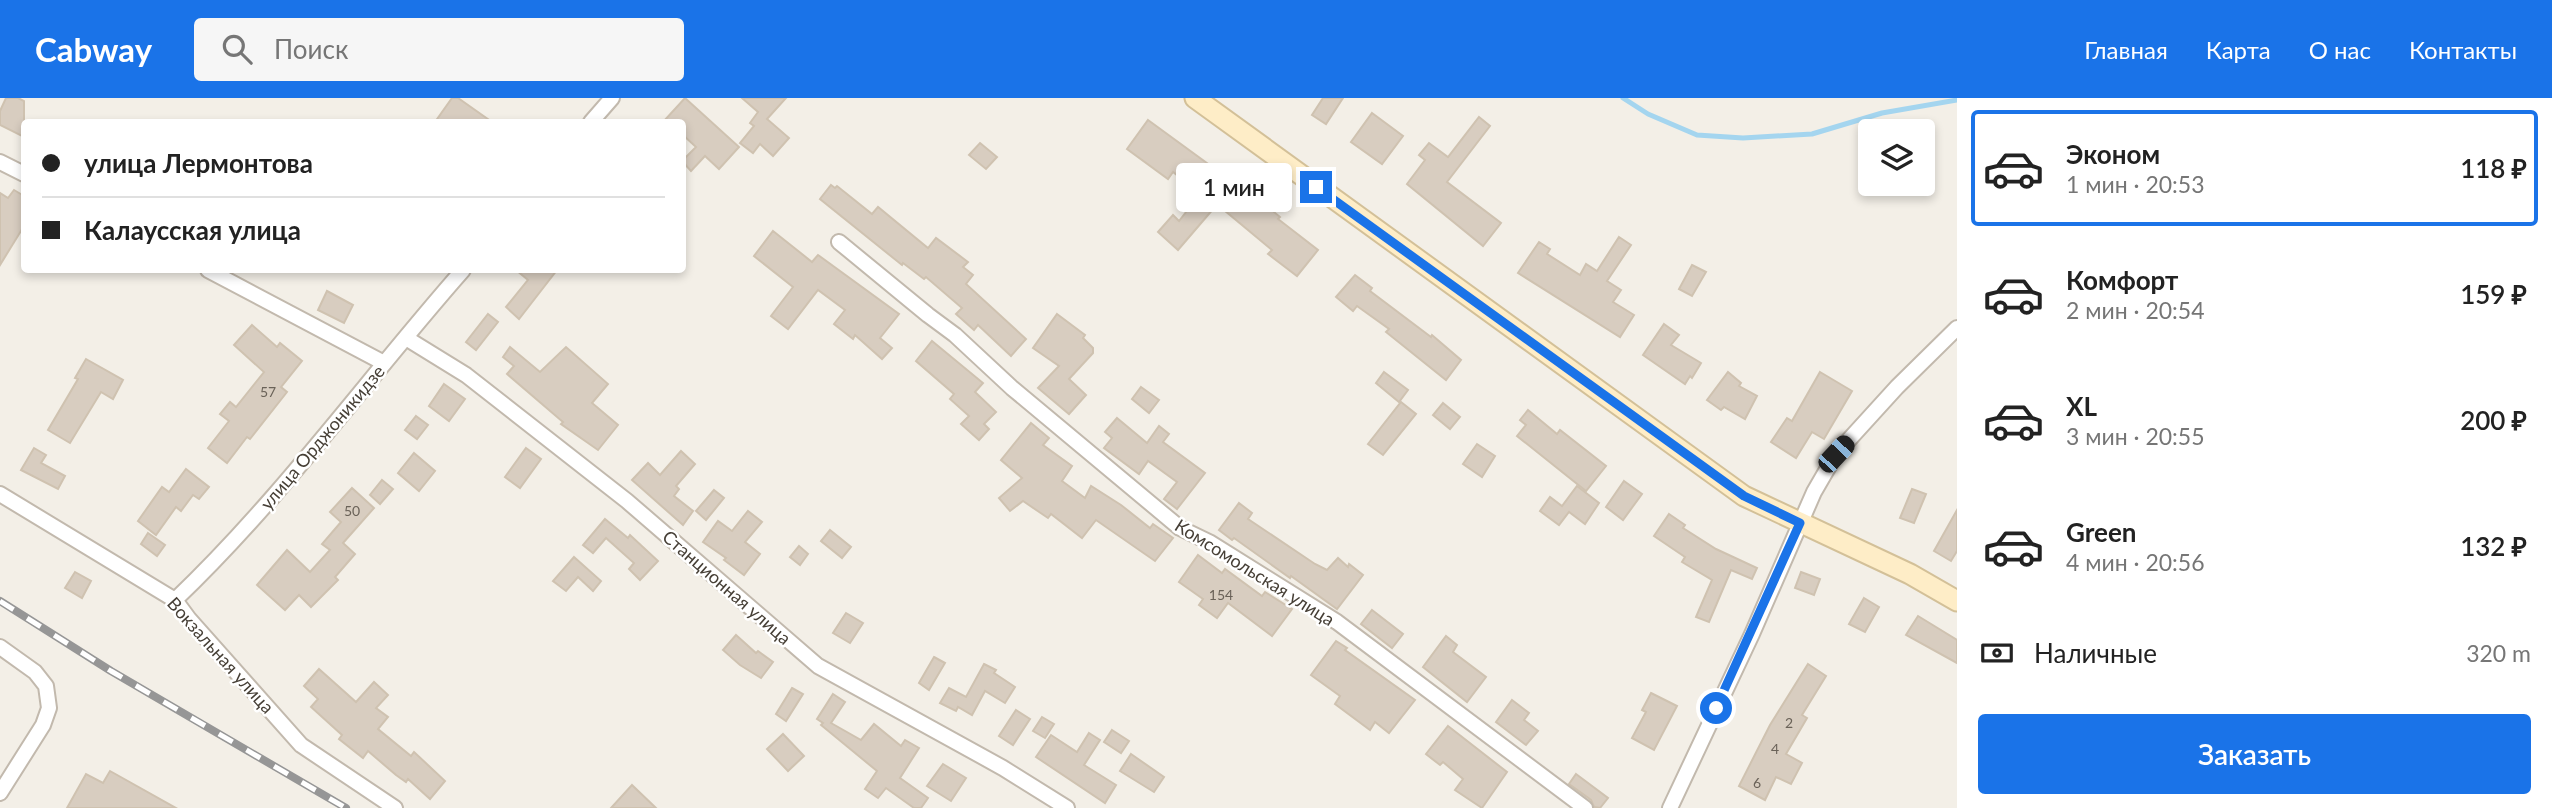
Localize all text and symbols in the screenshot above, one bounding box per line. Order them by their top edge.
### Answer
search box [194,18,684,81]
text: Cabway [35,29,152,69]
icon: search [218,30,256,68]
text: Поиск [274,33,348,65]
text: Главная [2084,35,2168,64]
text: Карта [2206,35,2271,64]
text: О нас [2309,35,2371,64]
text: Контакты [2409,35,2517,64]
map controls [1858,119,1935,196]
button: layers [1858,119,1935,196]
icon: car [1982,137,2045,200]
text: Эконом [2066,138,2160,170]
text: улица Лермонтова [84,147,313,179]
text: 118 ₽ [2460,152,2527,184]
callout: 1 мин [1176,162,1292,212]
text: 1 мин · 20:53 [2066,170,2205,198]
route end [1300,171,1332,203]
text: 1 мин [1203,173,1265,201]
text: Калаусская улица [84,214,301,246]
icon: car [1982,263,2045,326]
text: Комфорт [2066,264,2178,296]
text: 159 ₽ [2460,278,2527,310]
text: 2 мин · 20:54 [2066,296,2205,324]
street label: улица Орджоникидзе [255,360,389,514]
house number: 57 [260,383,276,400]
icon: car [1982,389,2045,452]
text: XL [2066,390,2097,422]
text: 200 ₽ [2460,404,2527,436]
text: 3 мин · 20:55 [2066,422,2205,450]
car [1814,431,1859,477]
house number: 50 [344,502,360,519]
street label: Комсомольская улица [1171,514,1339,630]
icon: car [1982,515,2045,578]
text: Green [2066,516,2136,548]
street label: Станционная улица [658,525,796,649]
text: 132 ₽ [2460,530,2527,562]
text: 4 мин · 20:56 [2066,548,2205,576]
house number: 154 [1209,586,1233,603]
street label: Вокзальная улица [163,592,279,718]
icon: cash [1978,634,2016,672]
text: Наличные [2034,637,2157,669]
text: 320 m [2466,639,2531,667]
route start [1700,692,1732,724]
house number: 2 [1785,714,1793,731]
button: Заказать [1978,714,2531,794]
house number: 4 [1771,740,1779,757]
house number: 6 [1753,774,1761,791]

